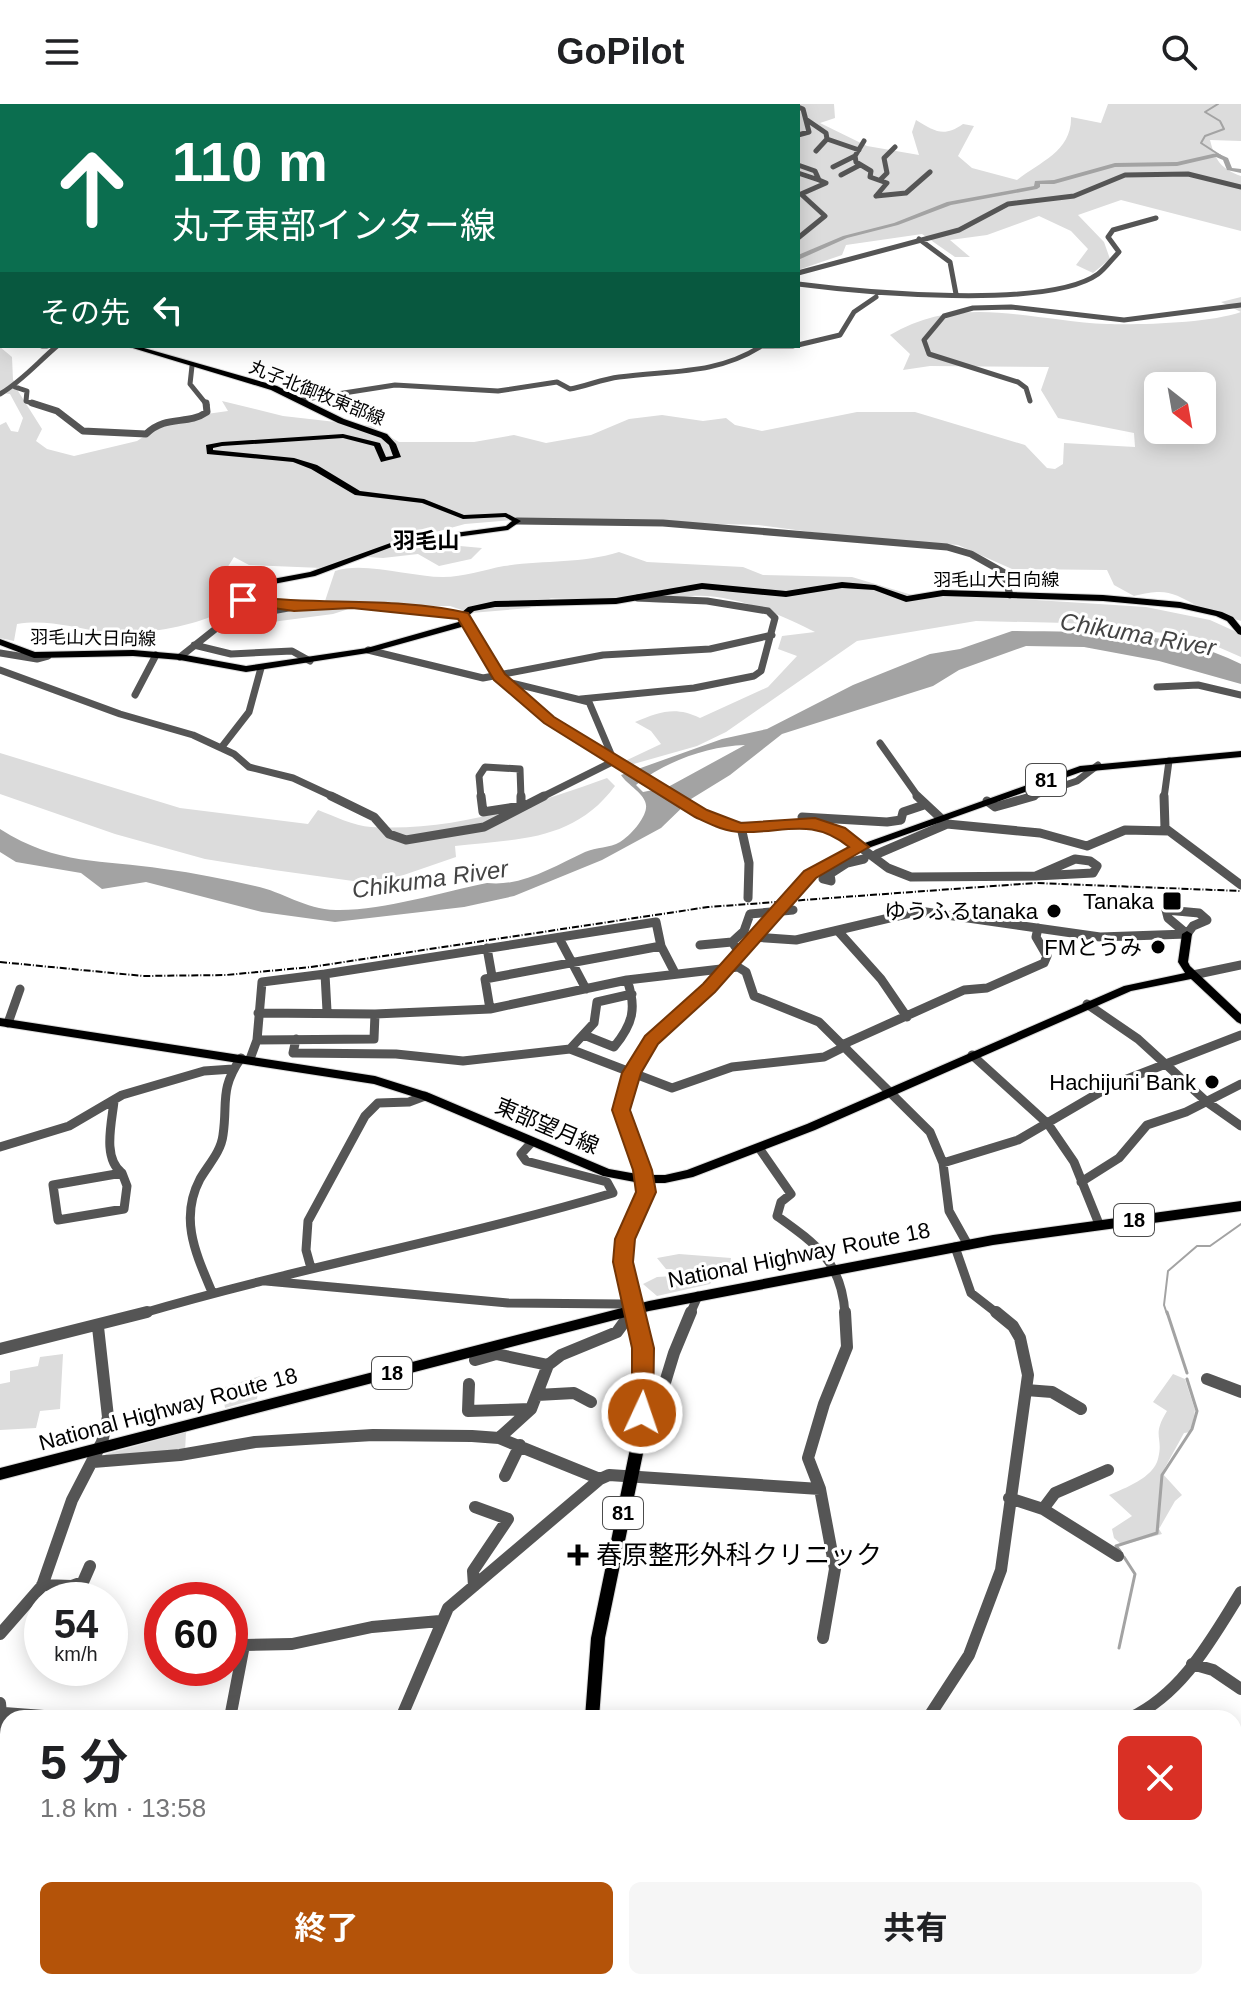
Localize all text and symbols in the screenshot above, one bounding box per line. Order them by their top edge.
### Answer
icon: menu [40,30,84,74]
icon: search [1157,30,1201,74]
text: GoPilot [557,31,685,72]
text: 110 m [172,130,328,193]
icon: ahead [40,136,144,240]
text: 丸子東部インター線 [172,205,496,246]
icon: left [146,288,190,332]
text: その先 [40,296,130,329]
street label: 丸子北御牧東部線 [246,357,388,429]
north arrow [1144,372,1216,444]
map controls [1144,372,1216,444]
district label: 羽毛山 [393,528,459,553]
pin [209,566,277,634]
street label: 羽毛山大日向線 [933,570,1059,590]
icon: arrive [221,578,265,622]
water label: Chikuma River [1058,607,1219,661]
street label: 羽毛山大日向線 [30,627,156,649]
road number: 81 [1026,764,1066,796]
water label: Chikuma River [350,855,511,903]
place label: Tanaka [1083,889,1155,914]
marker: Tanaka [1161,890,1183,912]
place label: ゆうふるtanaka [884,899,1039,924]
marker: ゆうふるtanaka [1045,902,1063,920]
place label: FMとうみ [1044,935,1142,960]
marker: FMとうみ [1149,938,1167,956]
place label: Hachijuni Bank [1049,1070,1197,1095]
marker: Hachijuni Bank [1203,1073,1221,1091]
street label: 東部望月線 [491,1093,603,1159]
road number: 18 [1114,1204,1154,1236]
street label: National Highway Route 18 [666,1217,932,1293]
road number: 18 [372,1357,412,1389]
street label: National Highway Route 18 [36,1362,300,1456]
position arrow [600,1371,684,1455]
road number: 81 [603,1497,643,1529]
place label: 春原整形外科クリニック [596,1540,882,1570]
marker: 春原整形外科クリニック [567,1544,589,1566]
speed limit sign: 60 [144,1582,248,1686]
text: 54 [54,1602,98,1646]
text: km/h [54,1643,98,1665]
text: 5 分 [40,1736,128,1789]
button: close [1118,1736,1202,1820]
text: 1.8 km · 13:58 [40,1793,206,1823]
button: 終了 [40,1882,613,1974]
button: 共有 [629,1882,1202,1974]

